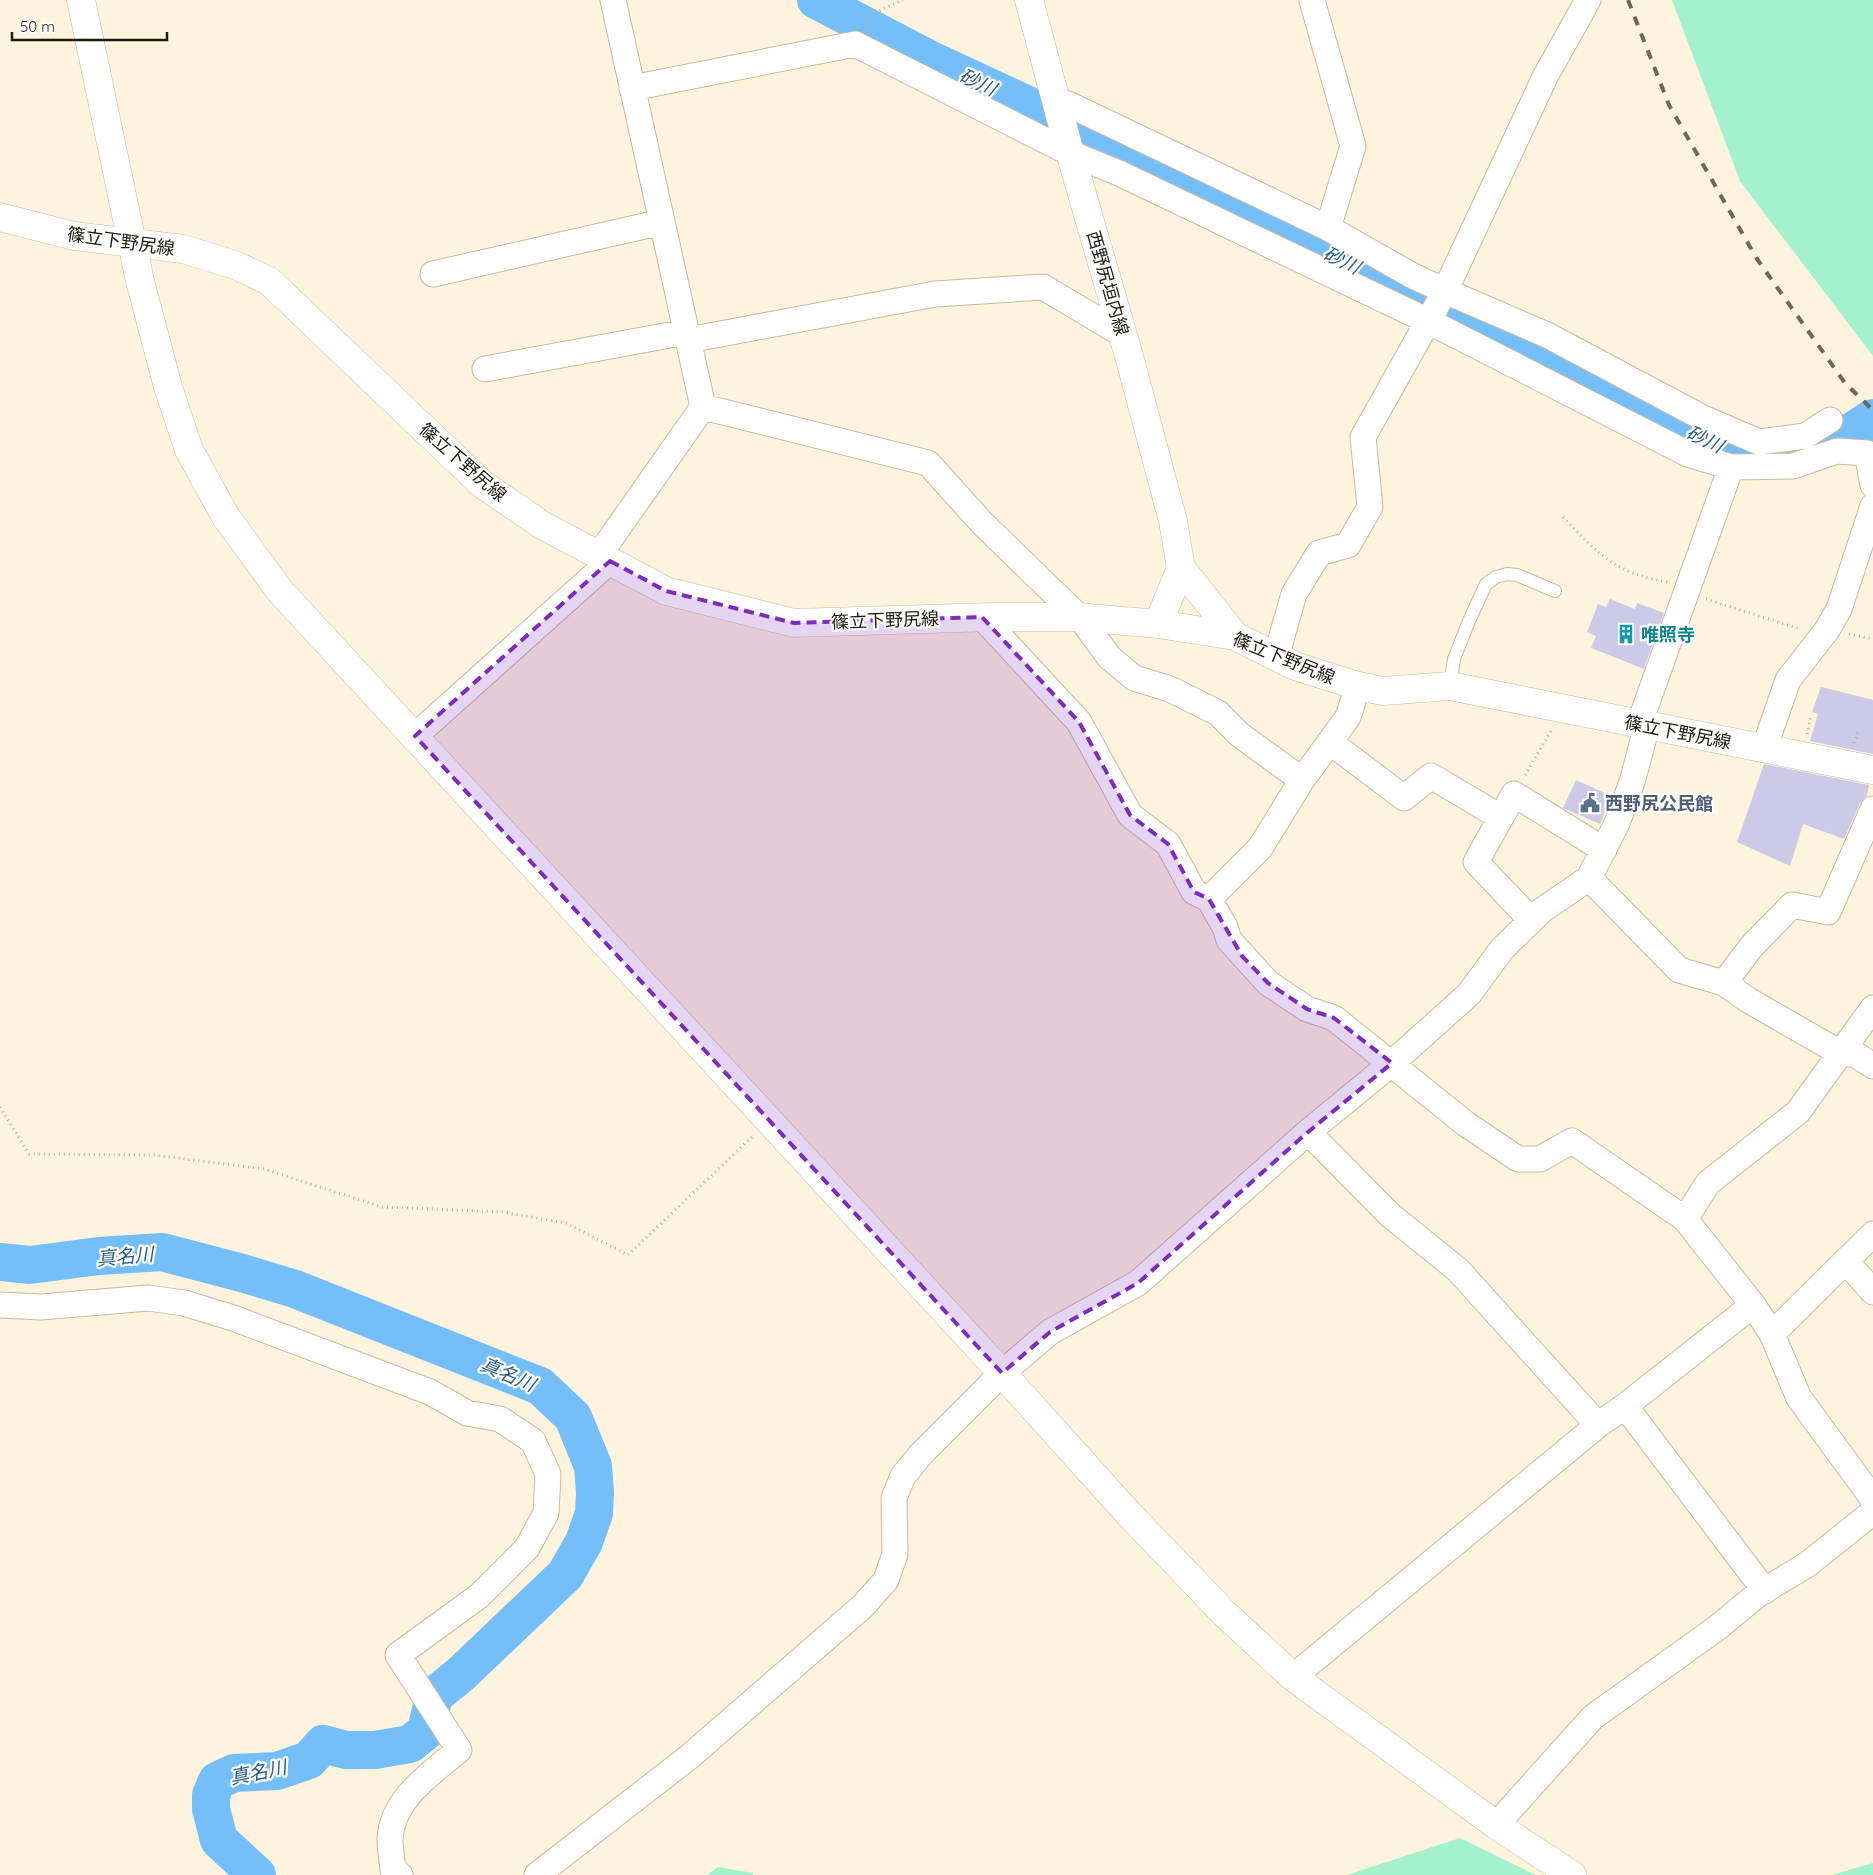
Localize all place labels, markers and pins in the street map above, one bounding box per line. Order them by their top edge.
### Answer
building icon: 唯照寺 [1615,623,1637,645]
place label: 唯照寺 [1641,623,1695,646]
public building icon: 西野尻公民館 [1579,792,1601,814]
place label: 西野尻公民館 [1605,792,1713,815]

